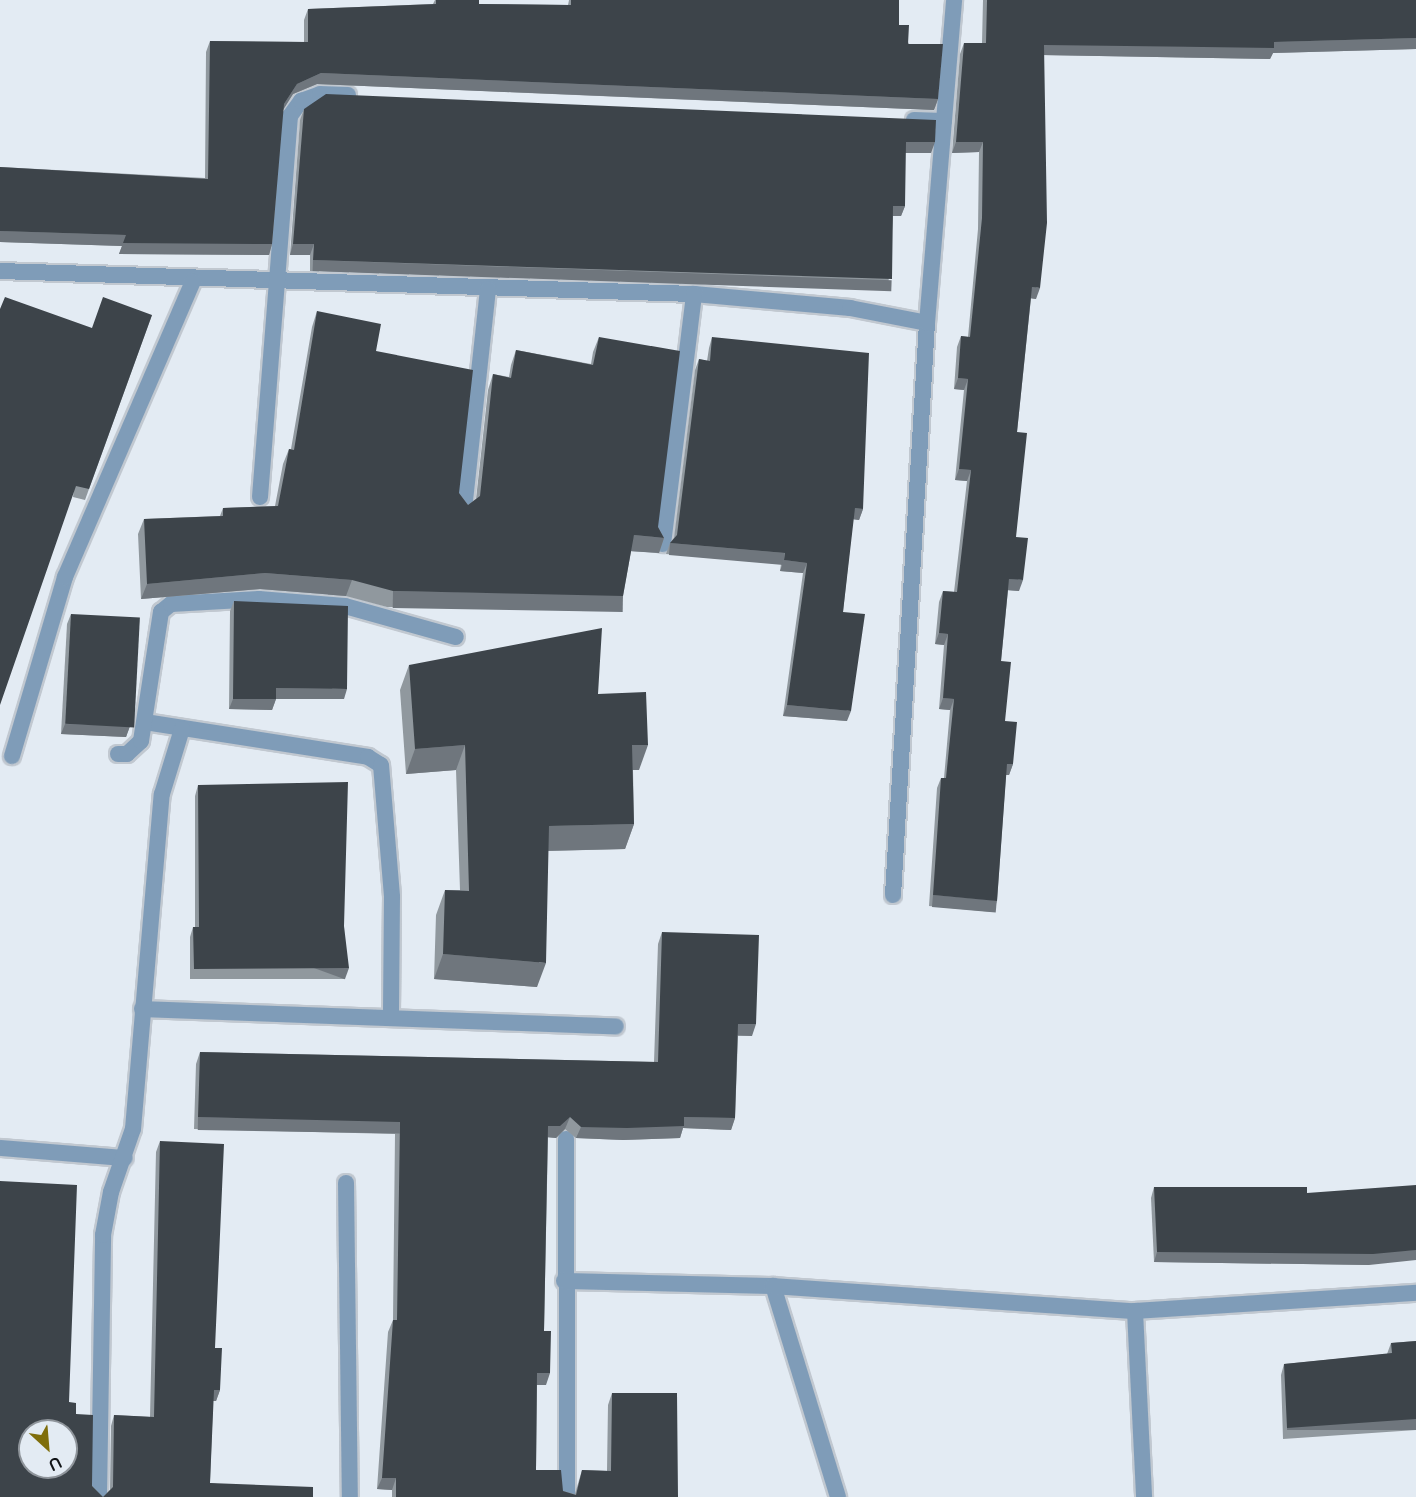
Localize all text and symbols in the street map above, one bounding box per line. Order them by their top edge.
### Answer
north arrow [18,1419,78,1479]
text: U [45,1452,65,1475]

